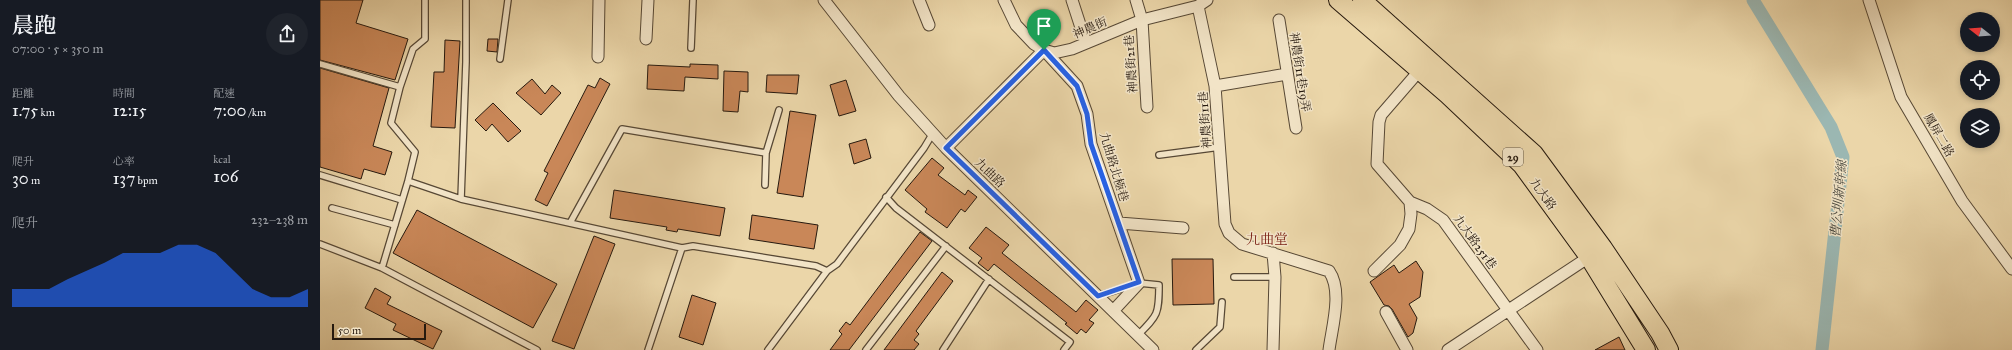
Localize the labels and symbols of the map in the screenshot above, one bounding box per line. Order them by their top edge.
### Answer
pin [1027,9,1061,50]
north arrow [1960,12,2000,52]
street label: 神農街 [1071,14,1110,41]
street label: 神農街11巷19弄 [1287,31,1313,113]
street label: 神農街21巷 [1122,34,1140,94]
street label: 神農街11巷 [1196,91,1214,149]
street label: 鳳屏二路 [1921,111,1957,159]
street label: 九曲路北極巷 [1097,131,1131,203]
road number: 29 [1503,148,1523,166]
street label: 九曲路 [972,155,1008,191]
water label: 曹公圳新幹線 [1828,158,1851,239]
street label: 九大路 [1527,175,1559,213]
street label: 九大路251巷 [1450,212,1500,272]
district label: 九曲堂 [1246,231,1288,248]
scale bar [332,322,426,341]

